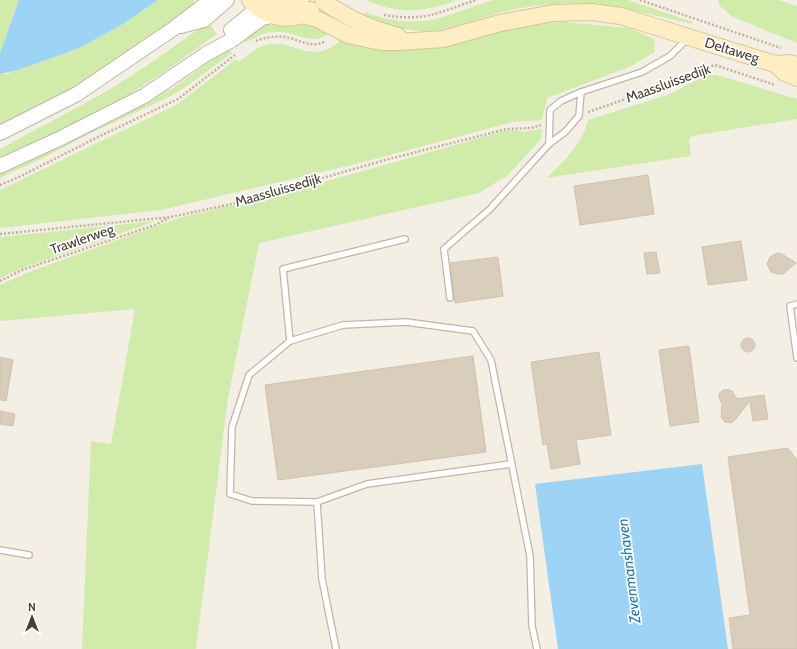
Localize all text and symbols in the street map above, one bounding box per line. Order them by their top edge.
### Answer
street label: Deltaweg [703,33,762,67]
street label: Maassluissedijk [623,59,713,107]
street label: Maassluissedijk [233,169,324,211]
street label: Trawlerweg [48,219,117,258]
water label: Zevenmanshaven [614,518,644,625]
north arrow [12,597,52,637]
text: N [28,600,36,614]

